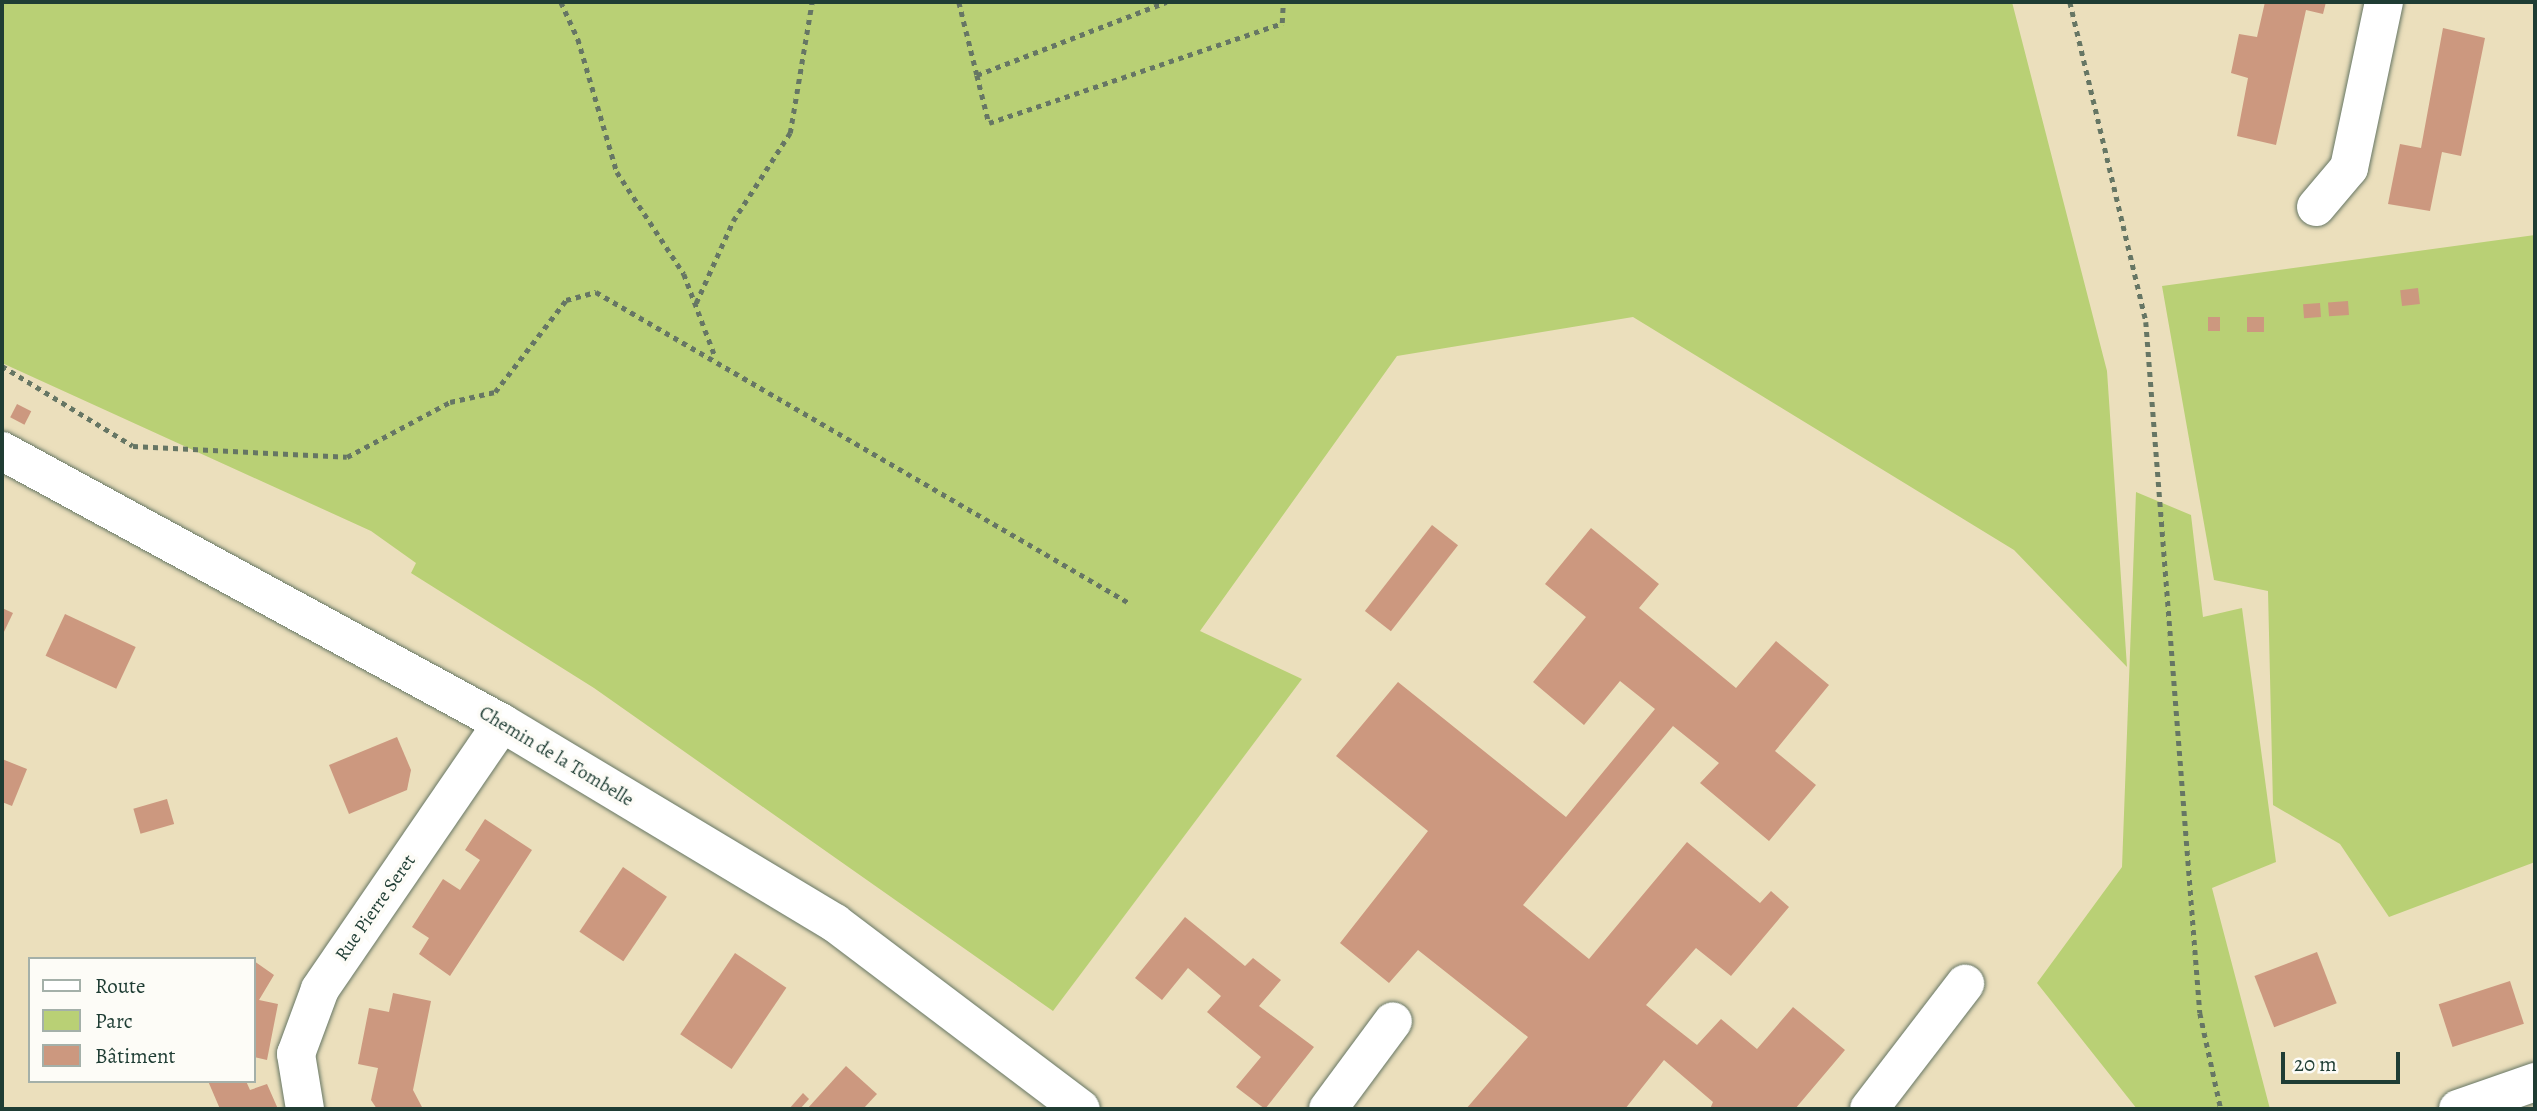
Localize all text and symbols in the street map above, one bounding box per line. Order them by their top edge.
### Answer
street label: Chemin de la Tombelle [475,702,637,812]
street label: Rue Pierre Seret [331,850,421,966]
legend [28,957,256,1083]
text: Route [95,972,145,1000]
text: Parc [95,1007,133,1035]
scale bar [2285,1038,2404,1082]
text: Bâtiment [95,1042,176,1070]
text: 20 m [2294,1050,2337,1078]

